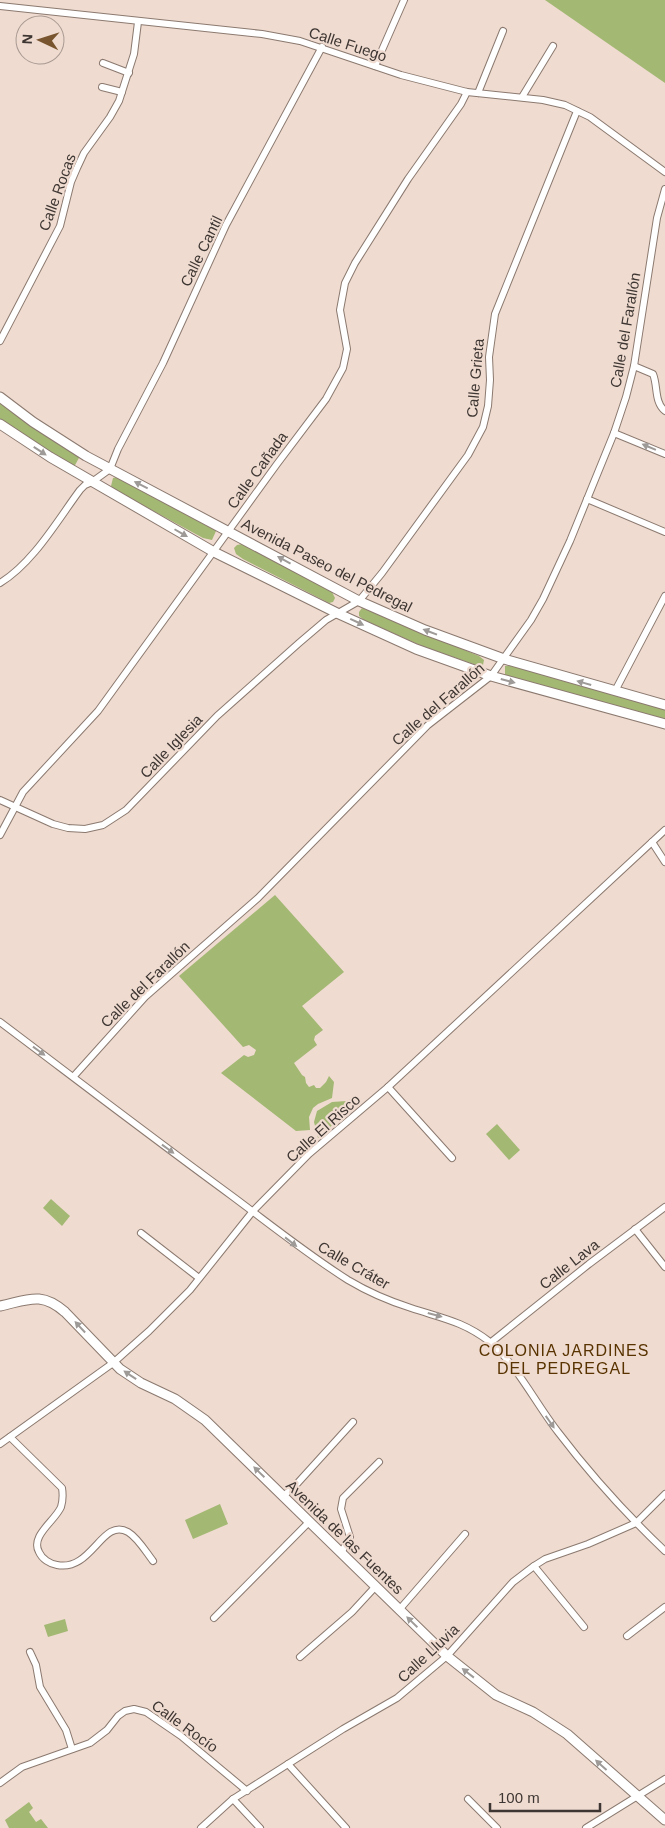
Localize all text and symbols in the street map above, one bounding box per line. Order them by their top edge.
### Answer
north arrow [15,15,65,65]
street label: Calle Fuego [307,23,389,65]
text: N [19,33,35,45]
street label: Calle Rocas [35,151,79,233]
street label: Calle Cantil [177,213,225,289]
street label: Calle del Farallón [606,271,644,389]
street label: Calle Grieta [463,337,487,418]
street label: Calle Cañada [223,428,291,512]
one-way arrow [642,443,656,451]
one-way arrow [34,446,47,456]
one-way arrow [133,481,148,489]
street label: Avenida Paseo del Pedregal [239,515,415,615]
one-way arrow [174,528,187,537]
one-way arrow [278,556,291,565]
one-way arrow [350,618,364,626]
one-way arrow [422,628,437,636]
street label: Calle del Farallón [388,659,488,749]
one-way arrow [501,677,516,685]
one-way arrow [577,678,592,686]
street label: Calle Iglesia [137,710,206,781]
street label: Calle del Farallón [97,937,193,1031]
one-way arrow [32,1046,46,1056]
street label: Calle El Risco [283,1090,363,1166]
one-way arrow [161,1144,175,1154]
street label: Calle Lava [536,1235,603,1293]
one-way arrow [284,1236,297,1247]
street label: Calle Cráter [315,1238,393,1292]
one-way arrow [427,1311,442,1319]
one-way arrow [74,1322,86,1334]
district label: COLONIA JARDINES DEL PEDREGAL [479,1342,649,1377]
one-way arrow [123,1371,136,1380]
one-way arrow [545,1415,555,1429]
one-way arrow [253,1466,265,1478]
street label: Avenida de las Fuentes [283,1477,407,1597]
one-way arrow [406,1616,418,1628]
street label: Calle Lluvia [394,1620,463,1686]
one-way arrow [461,1668,475,1678]
street label: Calle Rocío [149,1696,221,1756]
one-way arrow [595,1759,608,1770]
scale bar [490,1780,600,1812]
text: 100 m [498,1789,540,1806]

